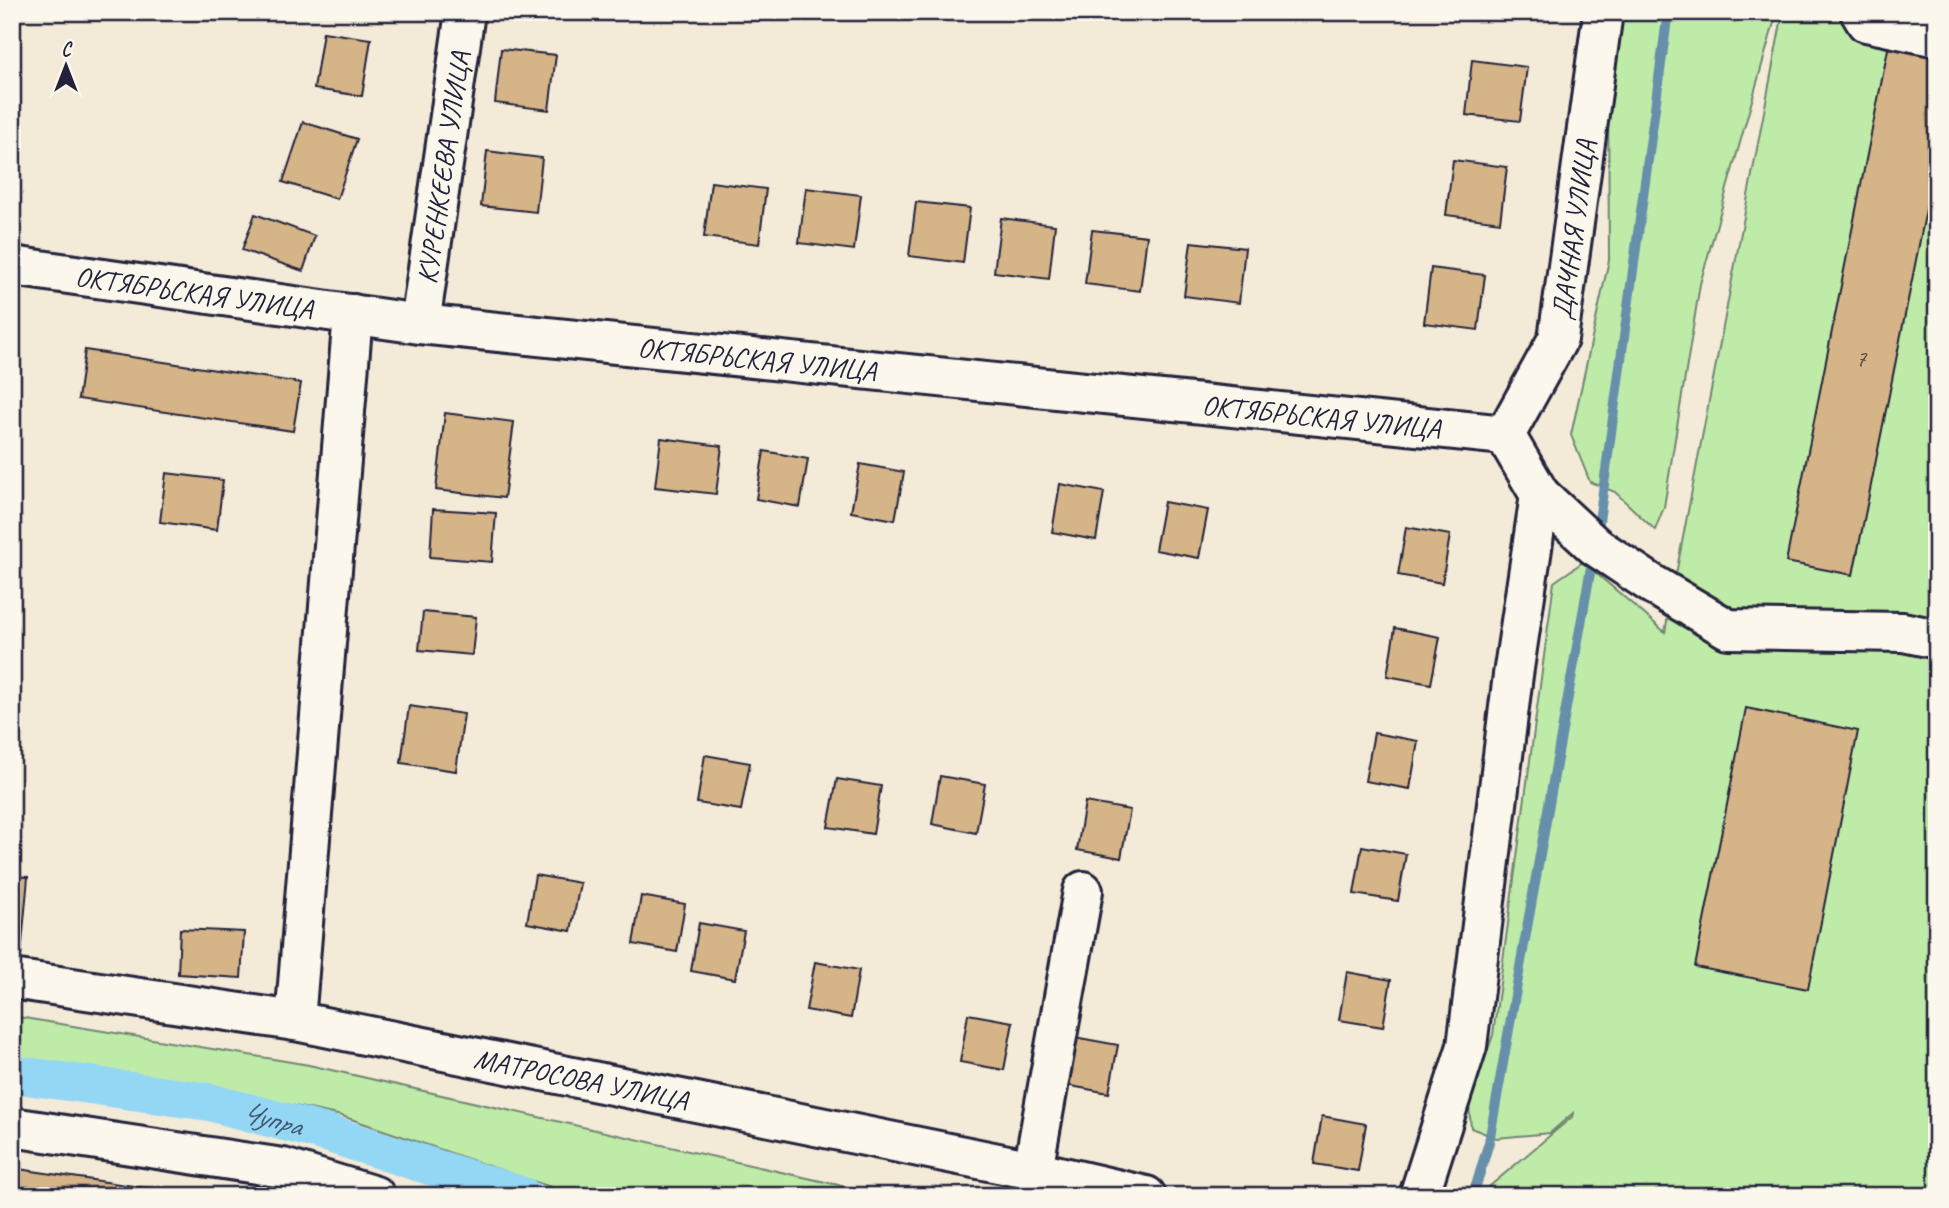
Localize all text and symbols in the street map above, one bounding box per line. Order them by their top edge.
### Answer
north arrow [32,32,102,102]
text: С [61,38,73,62]
street label: КУРЕНКЕЕВА УЛИЦА [409,49,477,286]
street label: ДАЧНАЯ УЛИЦА [1544,137,1603,322]
street label: ОКТЯБРЬСКАЯ УЛИЦА [73,258,317,327]
street label: ОКТЯБРЬСКАЯ УЛИЦА [636,329,880,389]
house number: 7 [1856,343,1868,373]
street label: ОКТЯБРЬСКАЯ УЛИЦА [1200,387,1444,446]
street label: МАТРОСОВА УЛИЦА [471,1041,693,1118]
water label: Чупра [238,1092,309,1145]

